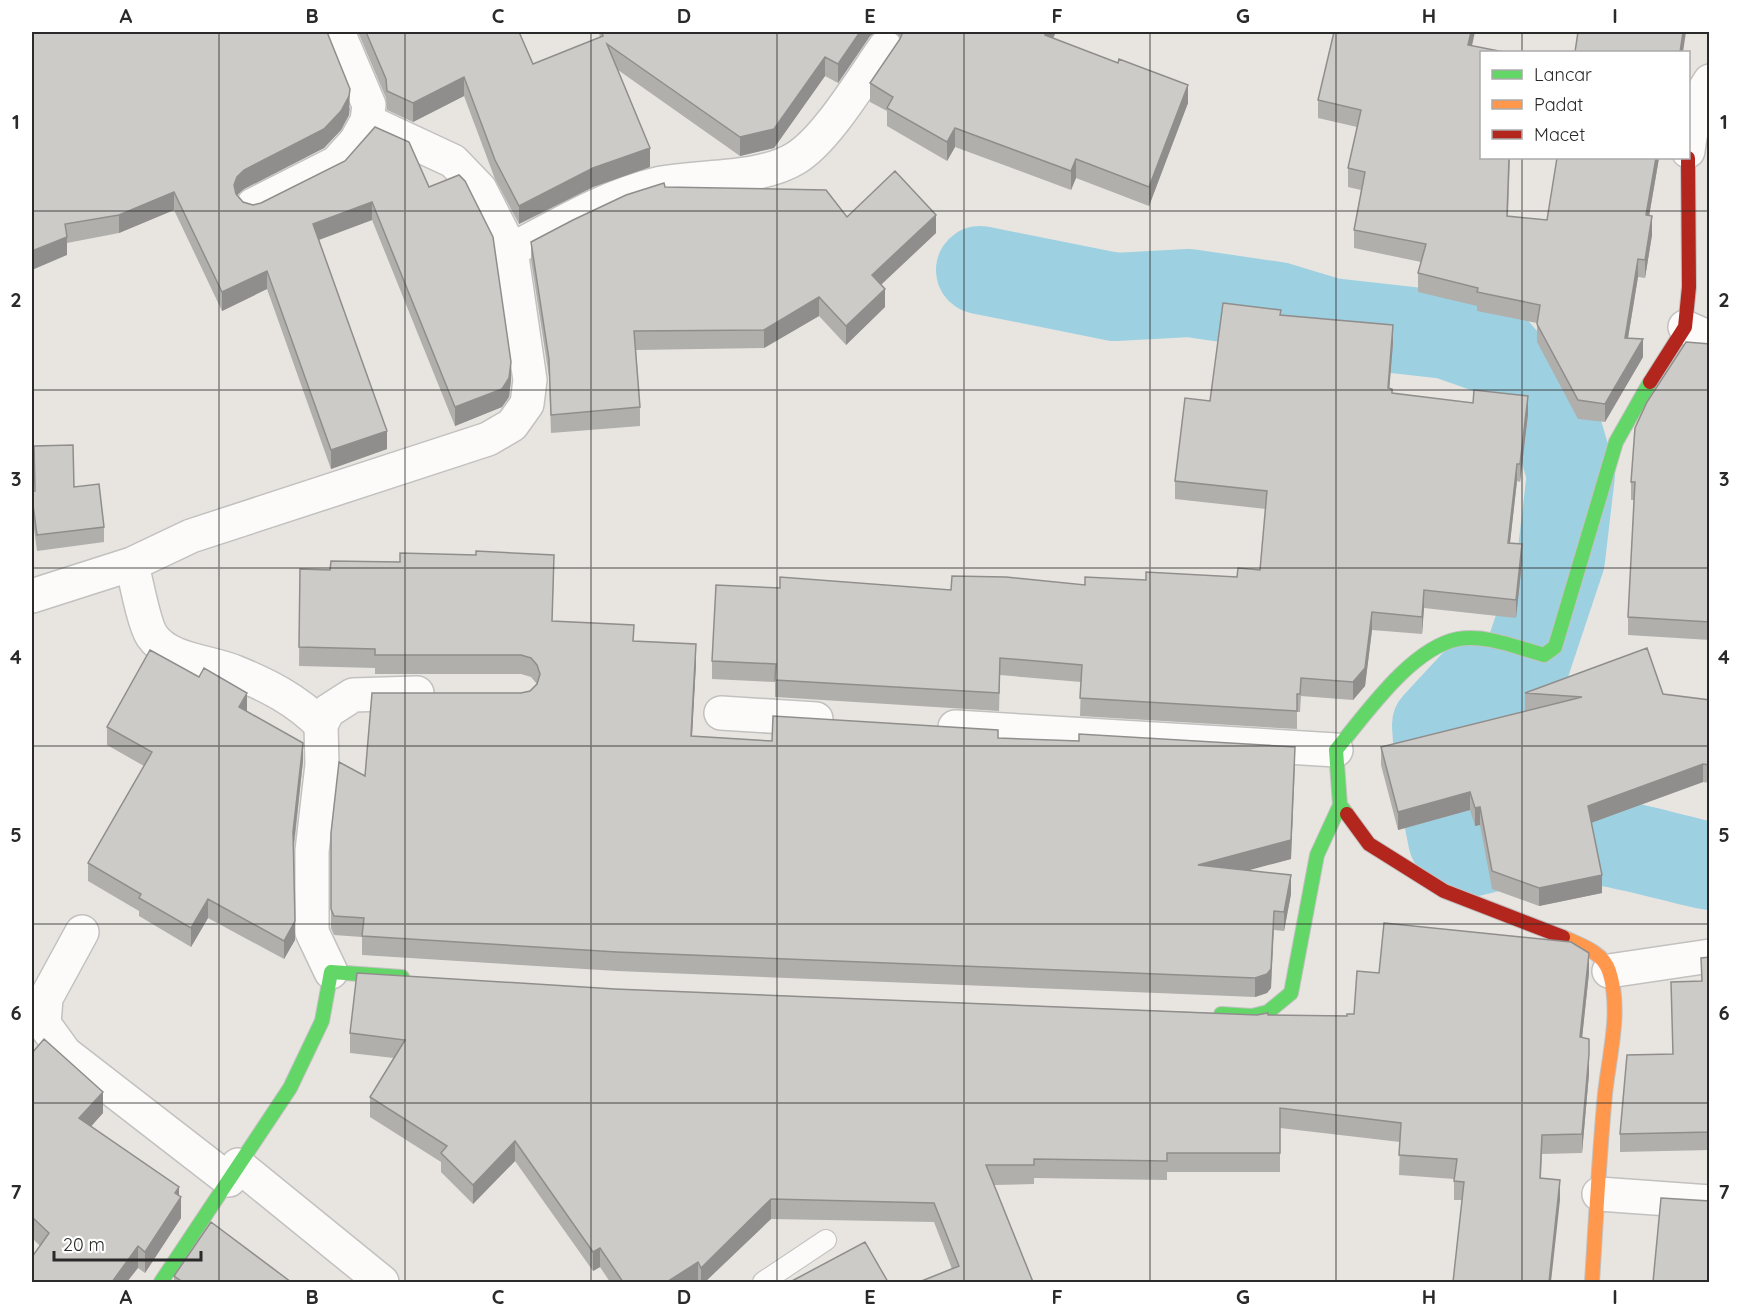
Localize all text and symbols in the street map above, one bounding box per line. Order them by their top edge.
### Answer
text: A [120,3,133,28]
text: B [305,3,319,28]
text: C [492,3,505,28]
text: D [677,3,691,28]
text: E [864,3,876,28]
text: F [1051,3,1063,28]
text: G [1236,3,1250,28]
text: H [1422,3,1436,28]
text: I [1612,3,1618,28]
legend [1480,51,1690,159]
text: Lancar [1534,63,1592,86]
text: Padat [1534,93,1583,116]
text: 1 [12,109,20,134]
text: 1 [1720,109,1728,134]
text: Macet [1534,123,1585,146]
text: 2 [10,287,22,312]
text: 2 [1718,287,1730,312]
text: 3 [11,466,21,491]
text: 3 [1719,466,1729,491]
text: 4 [10,644,22,669]
text: 4 [1718,644,1730,669]
text: 5 [10,822,22,847]
text: 5 [1718,822,1730,847]
text: 6 [10,1000,22,1025]
text: 6 [1718,1000,1730,1025]
text: 7 [11,1179,22,1204]
text: 7 [1719,1179,1730,1204]
scale bar [54,1224,201,1262]
text: 20 m [63,1233,105,1256]
text: A [120,1284,133,1309]
text: B [305,1284,319,1309]
text: C [492,1284,505,1309]
text: D [677,1284,691,1309]
text: E [864,1284,876,1309]
text: F [1051,1284,1063,1309]
text: G [1236,1284,1250,1309]
text: H [1422,1284,1436,1309]
text: I [1612,1284,1618,1309]

